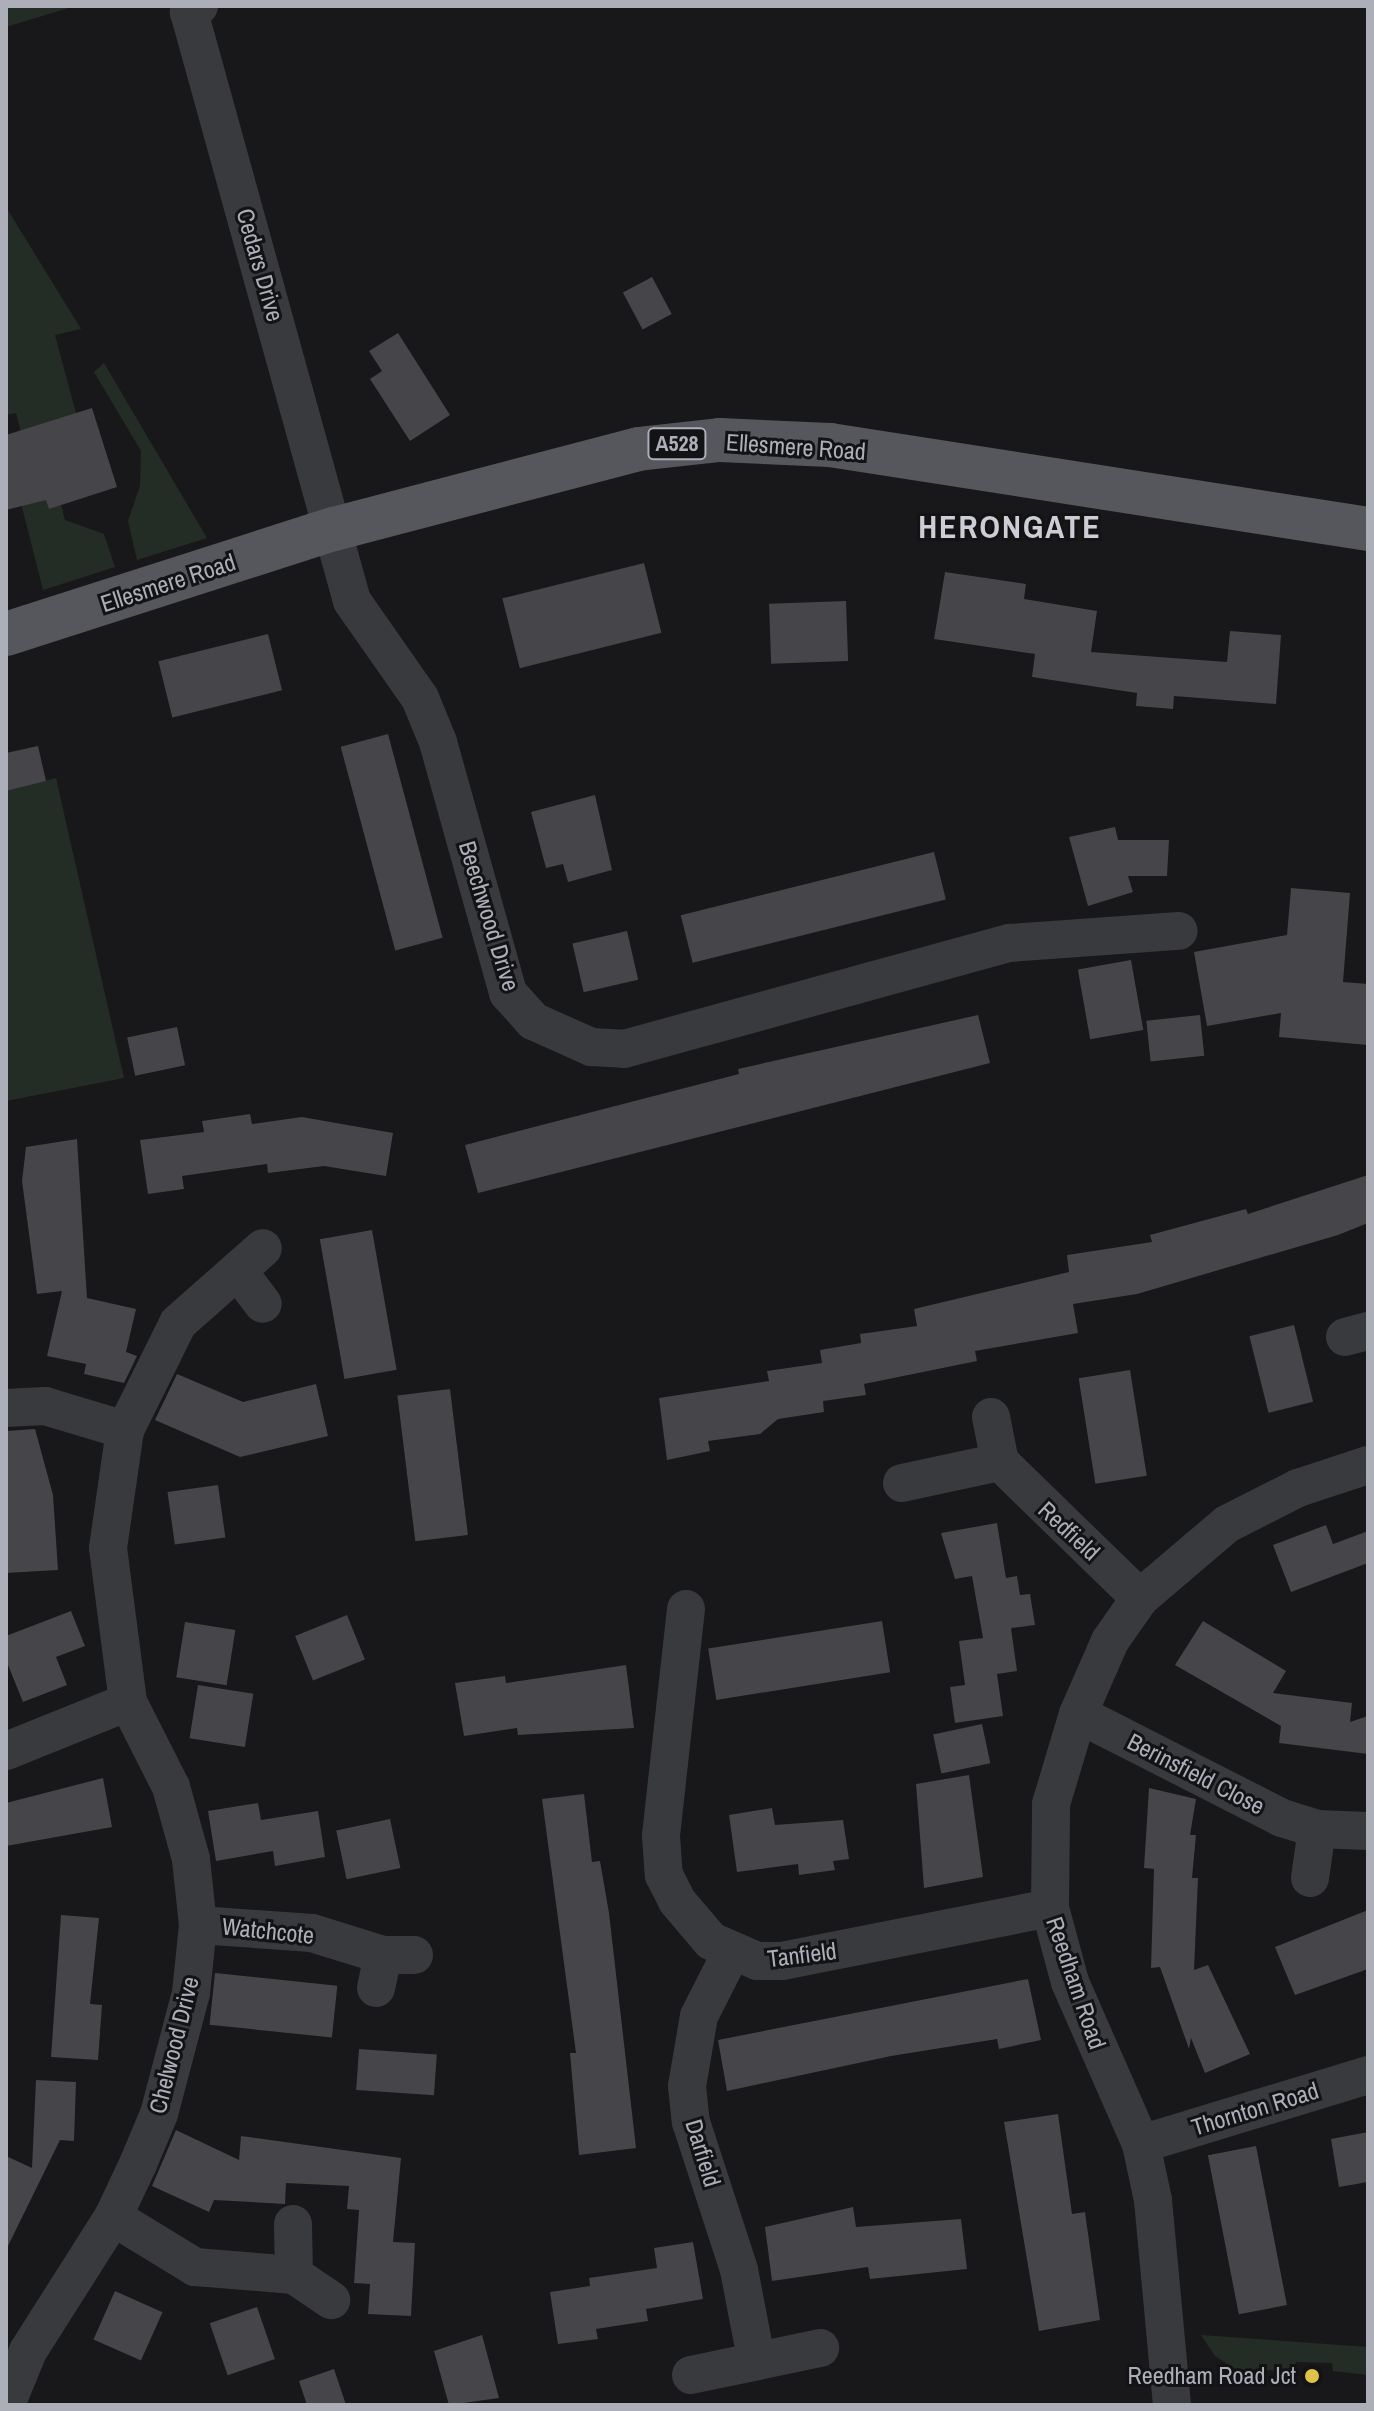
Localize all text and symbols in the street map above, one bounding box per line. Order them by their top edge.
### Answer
street label: Cedars Drive [230,205,290,325]
road number: A528 [647,426,707,462]
street label: Ellesmere Road [725,428,867,466]
district label: HERONGATE [918,508,1102,546]
street label: Ellesmere Road [97,548,239,618]
street label: Beechwood Drive [453,838,525,994]
street label: Redfield [1032,1495,1106,1567]
street label: Berinsfield Close [1123,1727,1269,1821]
street label: Watchcote [221,1912,315,1950]
street label: Reedham Road [1040,1913,1112,2053]
street label: Tanfield [766,1936,838,1974]
street label: Chelwood Drive [143,1974,205,2116]
street label: Thornton Road [1188,2076,1322,2142]
street label: Darfield [679,2116,727,2190]
place label: Reedham Road Jct [1128,2362,1296,2390]
marker: Reedham Road Jct [1303,2367,1321,2385]

